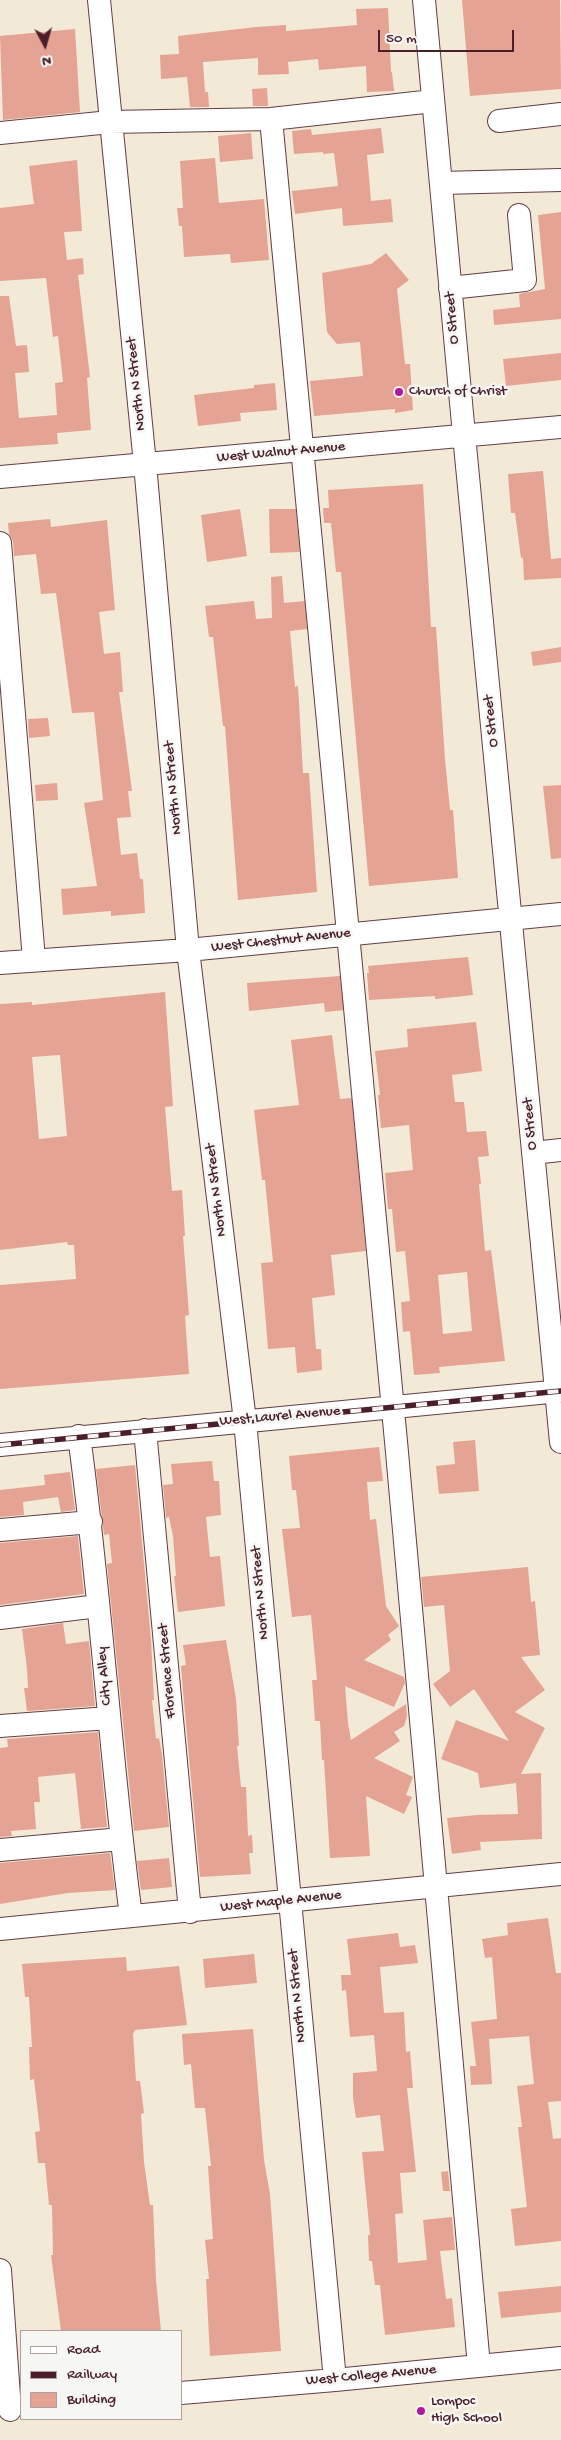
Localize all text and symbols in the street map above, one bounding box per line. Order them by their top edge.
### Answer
north arrow [20,20,70,70]
scale bar [381,20,517,52]
text: 50 m [386,30,417,48]
text: N [41,51,52,69]
street label: O Street [442,291,464,345]
street label: North N Street [123,336,151,432]
place label: Church of Christ [409,383,507,401]
marker: Church of Christ [393,386,405,398]
street label: West Walnut Avenue [216,438,346,468]
street label: O Street [480,694,504,748]
street label: North N Street [161,740,187,836]
street label: West Chestnut Avenue [210,925,352,957]
street label: O Street [520,1097,542,1151]
street label: North N Street [202,1142,232,1238]
street label: West Laurel Avenue [219,1403,341,1431]
street label: North N Street [248,1545,274,1641]
street label: Florence Street [155,1623,181,1719]
street label: City Alley [93,1646,117,1706]
street label: West Maple Avenue [220,1887,342,1917]
street label: North N Street [285,1948,311,2044]
legend [20,2330,182,2420]
text: Road [67,2341,100,2359]
street label: West College Avenue [305,2361,437,2391]
text: Railway [67,2366,117,2384]
text: Building [67,2391,116,2409]
place label: Lompoc High School [431,2393,502,2428]
marker: Lompoc High School [415,2405,427,2417]

